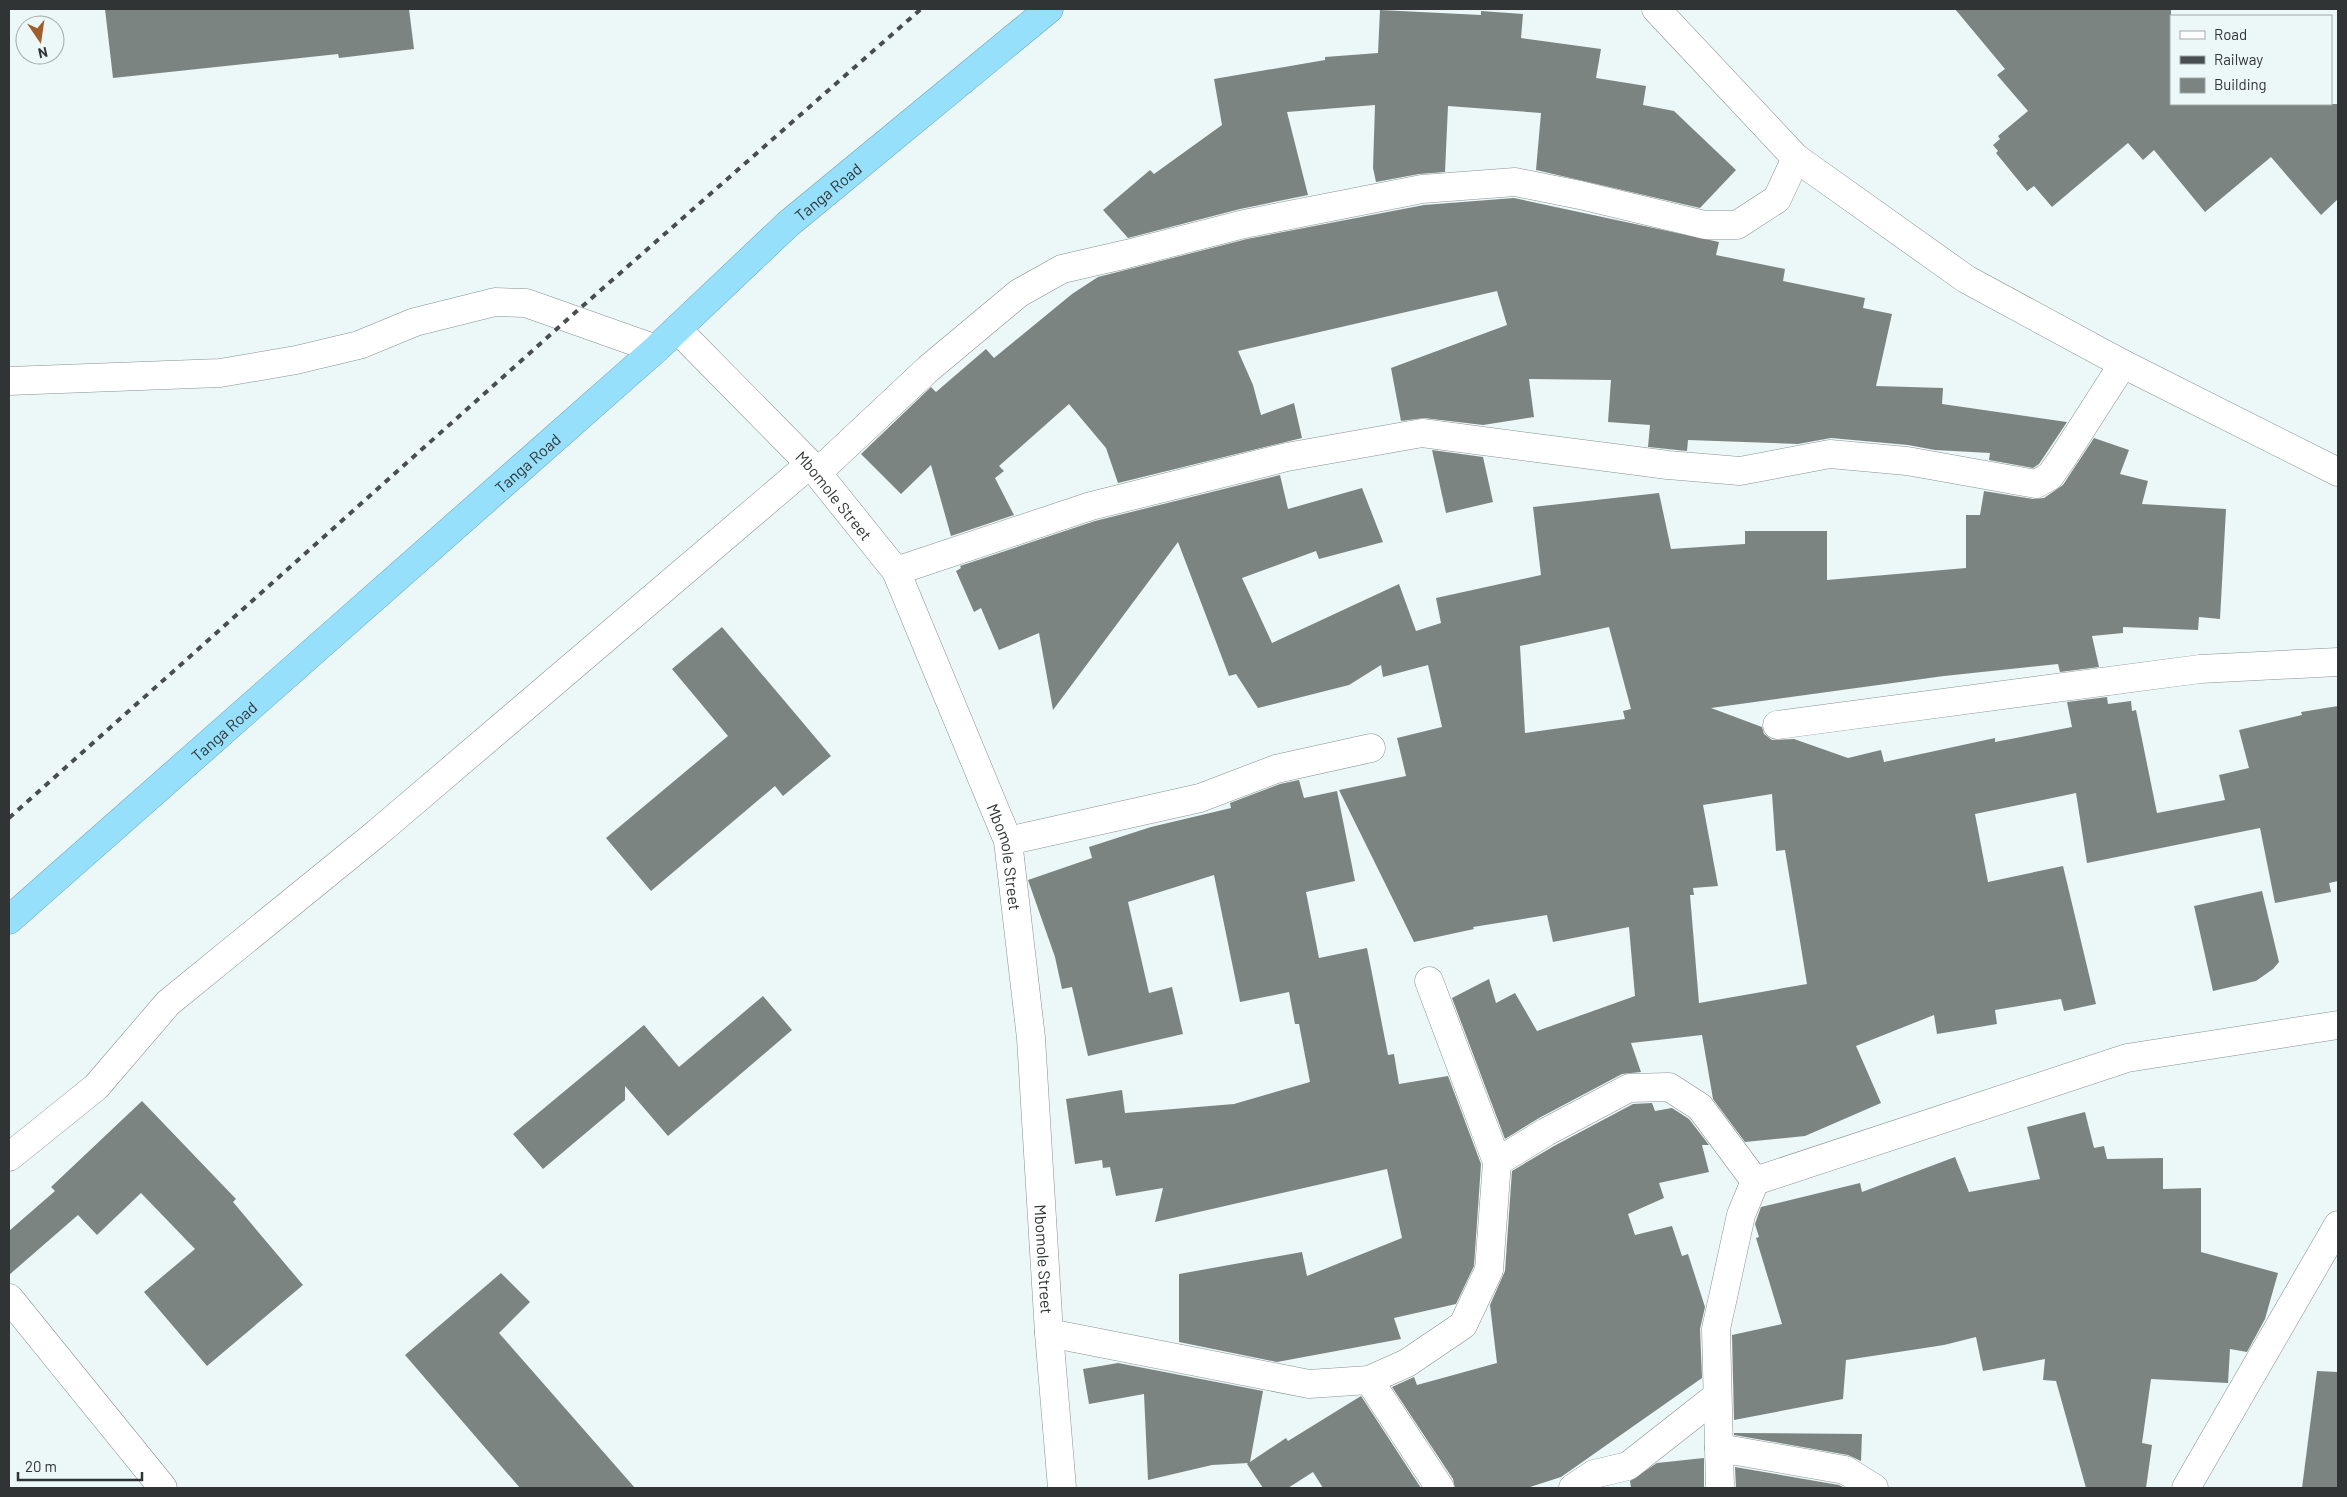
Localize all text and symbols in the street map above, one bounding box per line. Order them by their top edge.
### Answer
north arrow [15,15,65,65]
legend [2170,15,2332,105]
text: Road [2214,25,2247,43]
text: N [37,44,49,62]
text: Railway [2214,50,2263,68]
text: Building [2214,75,2267,93]
street label: Tanga Road [790,158,865,225]
street label: Tanga Road [490,429,564,497]
street label: Mbomole Street [792,446,877,544]
street label: Tanga Road [187,697,260,765]
street label: Mbomole Street [984,800,1026,911]
street label: Mbomole Street [1032,1204,1057,1315]
scale bar [18,1450,141,1482]
text: 20 m [25,1457,57,1475]

